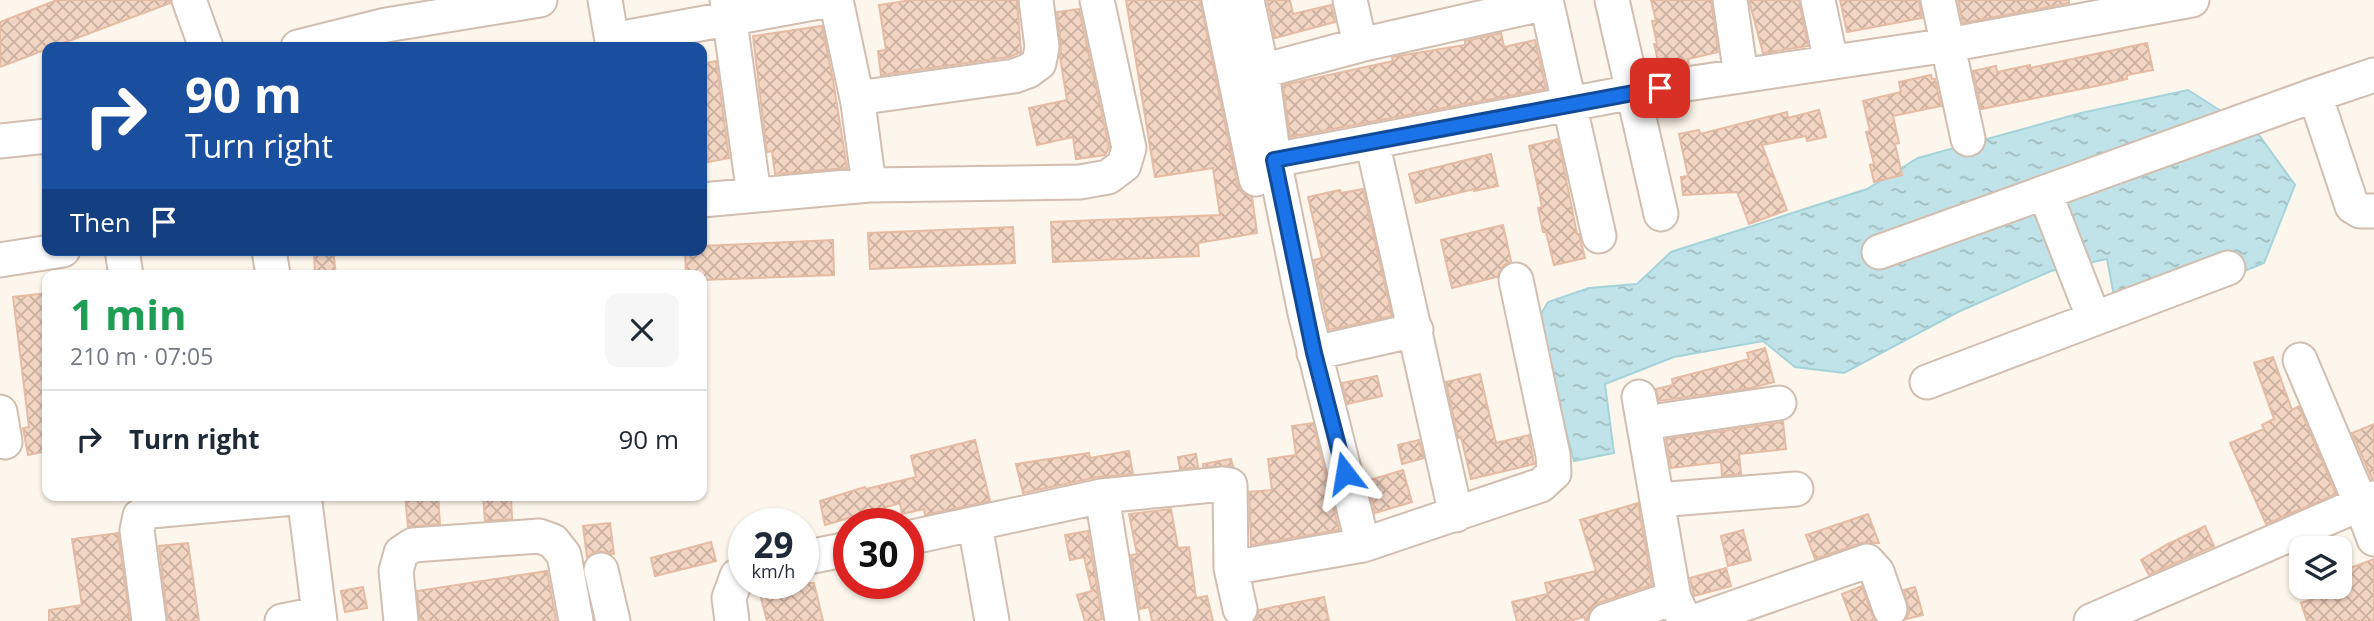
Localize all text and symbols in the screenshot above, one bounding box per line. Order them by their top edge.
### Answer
pin [1630,58,1690,118]
text: 90 m [185,61,302,127]
icon: arrive [1641,69,1679,107]
icon: right [70,70,161,161]
text: Turn right [185,124,333,167]
icon: arrive [145,203,183,241]
text: Then [70,204,131,240]
text: 1 min [70,285,187,342]
button: close [605,293,679,367]
text: 210 m · 07:05 [70,340,213,372]
icon: right [70,420,108,458]
text: Turn right [129,421,260,457]
text: 90 m [618,421,679,457]
position arrow [1308,436,1382,510]
speed limit sign: 30 [833,508,924,599]
text: 29 [753,521,794,568]
map controls [2289,536,2352,599]
button: layers [2289,536,2352,599]
text: km/h [752,559,795,583]

